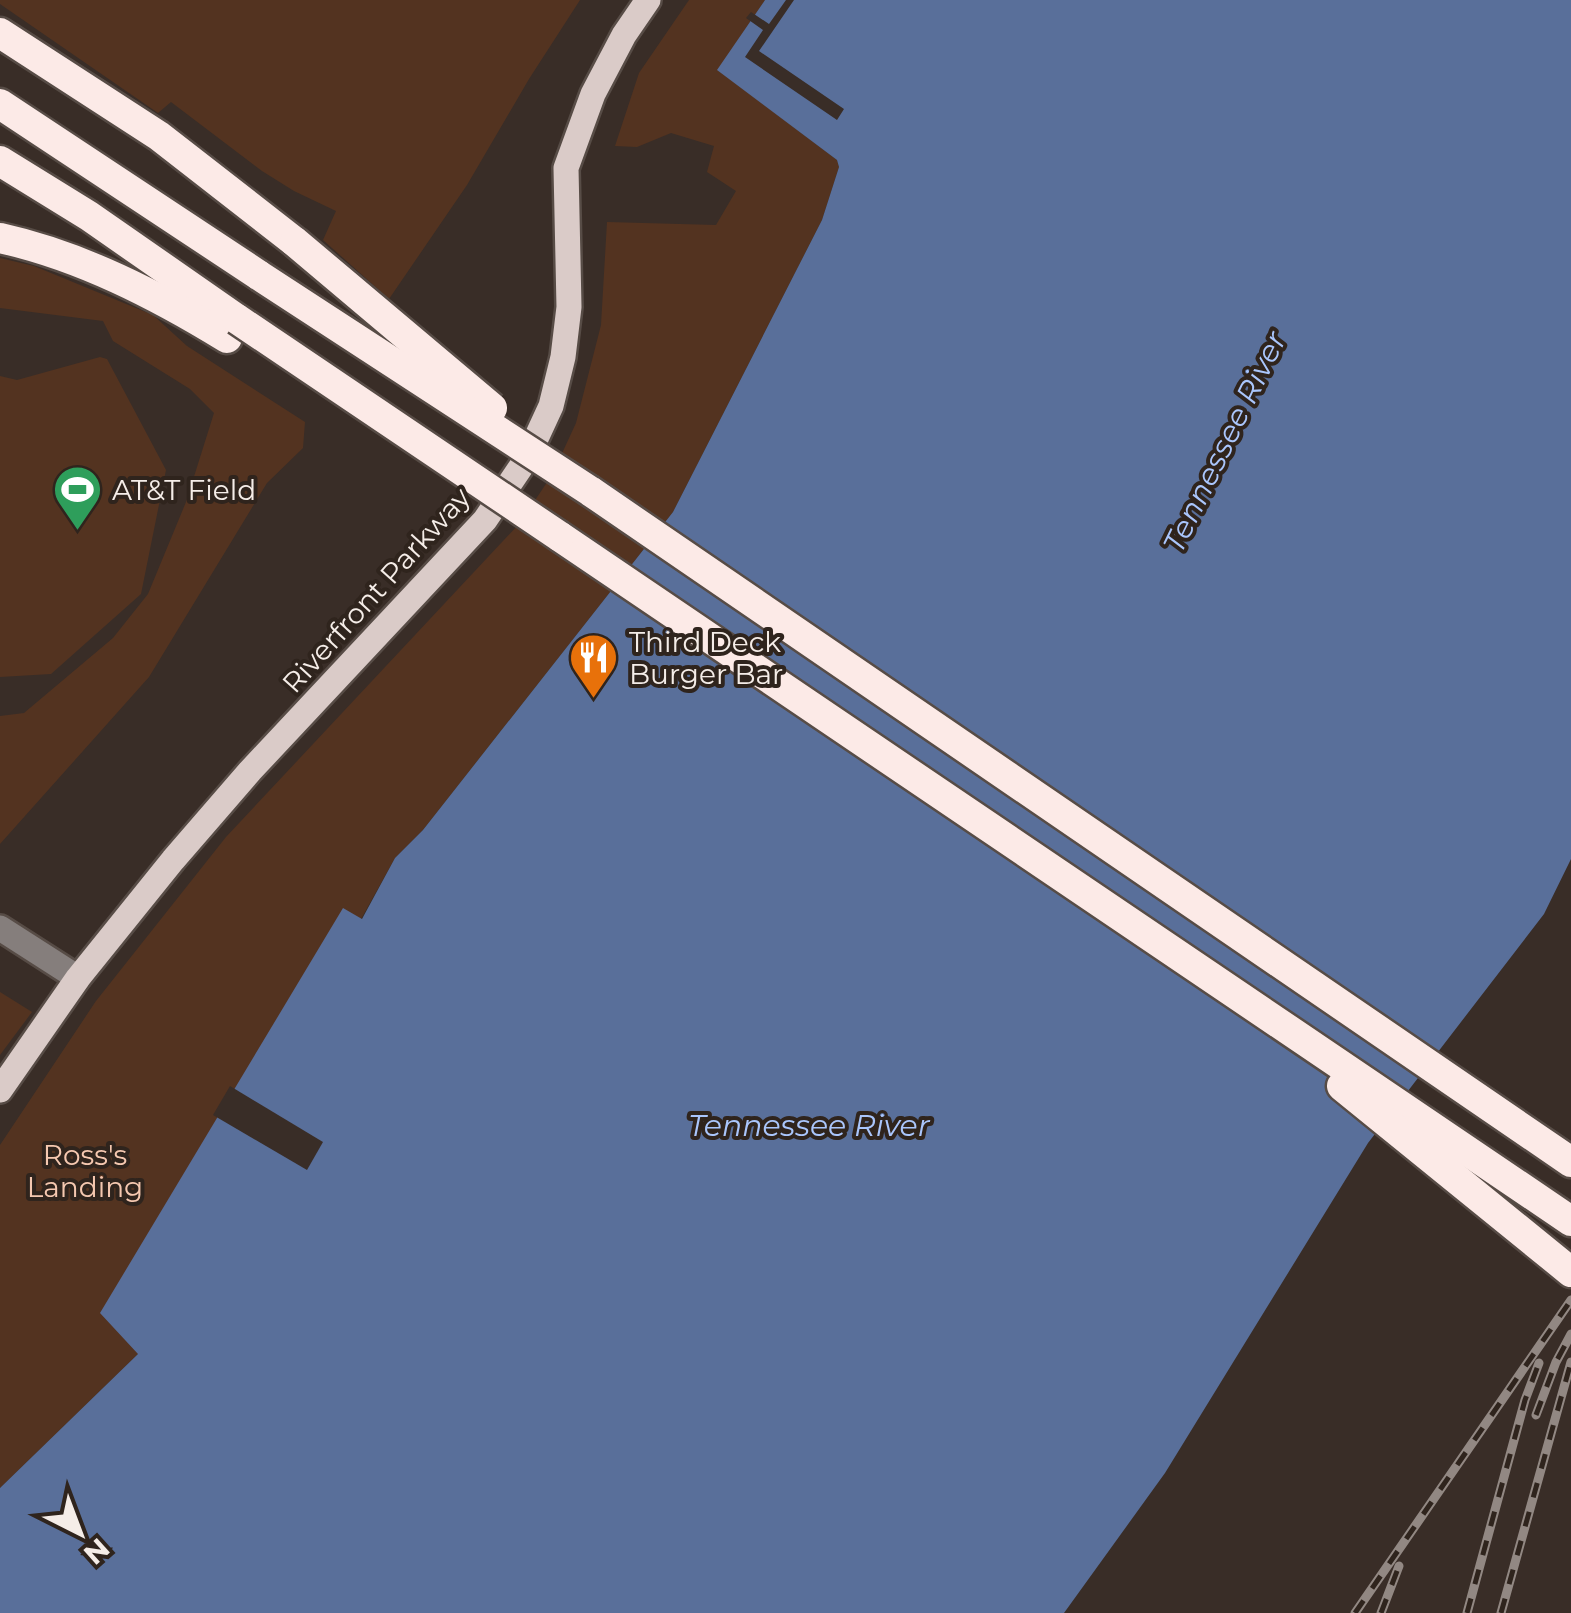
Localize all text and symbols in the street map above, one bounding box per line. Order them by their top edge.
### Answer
water label: Tennessee River [1155,324,1295,558]
sports icon: AT&T Field [51,464,103,532]
place label: AT&T Field [112,473,256,507]
street label: Riverfront Parkway [275,480,478,700]
place label: Third Deck Burger Bar [629,625,783,691]
restaurant icon: Third Deck Burger Bar [568,632,620,700]
water label: Tennessee River [688,1107,931,1144]
park label: Ross's Landing [27,1138,143,1204]
north arrow [30,1483,130,1583]
text: N [77,1531,117,1572]

